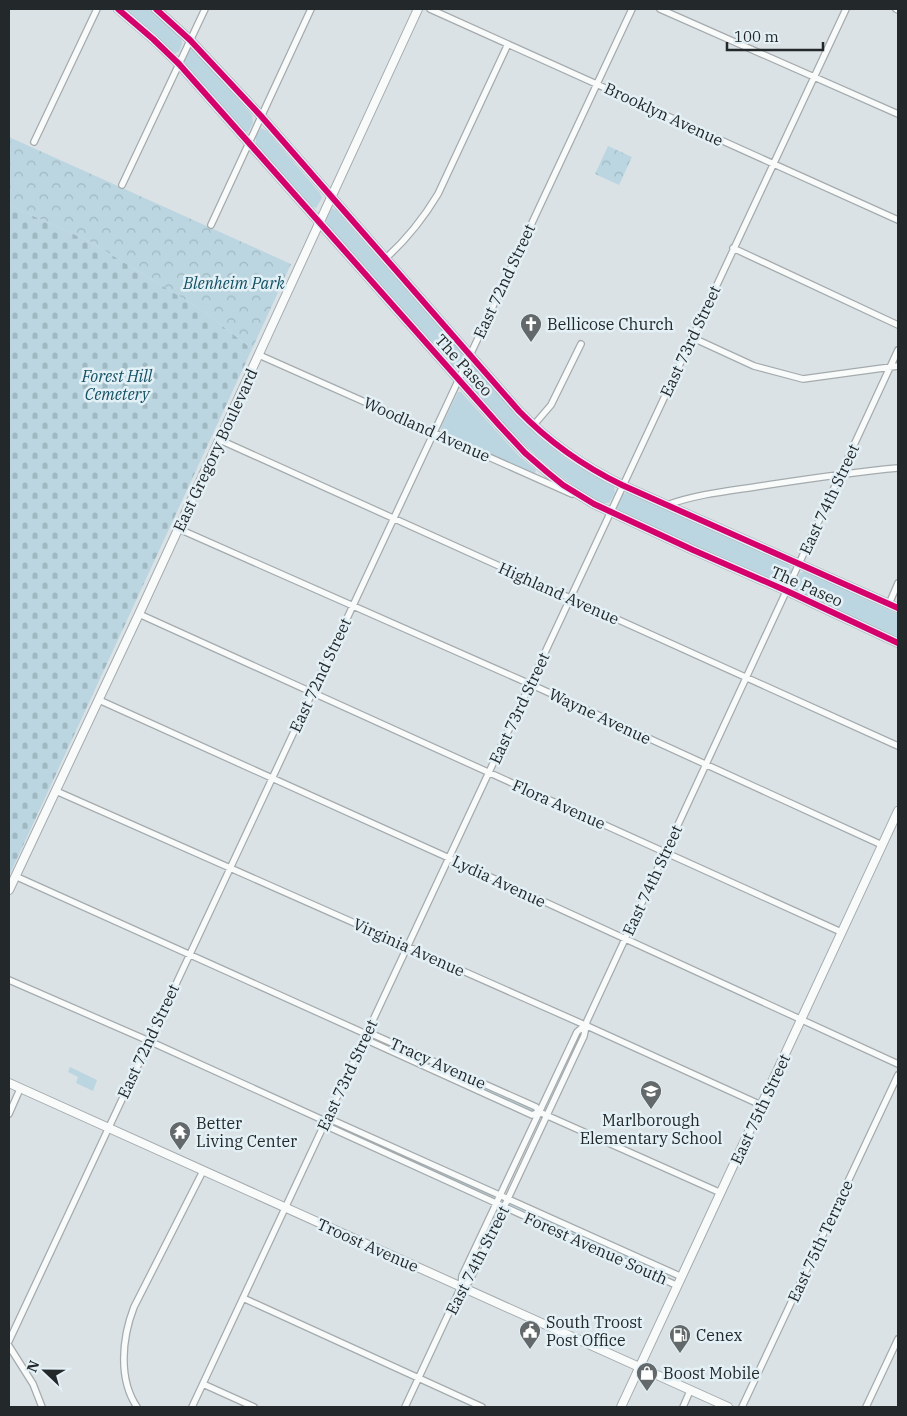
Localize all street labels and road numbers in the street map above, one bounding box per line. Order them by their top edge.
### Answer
street label: Brooklyn Avenue [601,78,727,150]
street label: East 72nd Street [469,220,539,341]
street label: East 73rd Street [655,282,725,400]
street label: The Paseo [431,330,497,400]
street label: East Gregory Boulevard [168,365,262,535]
street label: Woodland Avenue [361,392,493,466]
street label: East 74th Street [795,440,863,557]
street label: Highland Avenue [496,557,622,629]
street label: The Paseo [768,561,846,611]
street label: East 72nd Street [285,614,355,735]
street label: East 73rd Street [484,649,554,767]
street label: Wayne Avenue [546,684,654,748]
street label: Flora Avenue [509,775,609,833]
street label: East 74th Street [618,821,686,938]
street label: Lydia Avenue [449,851,549,911]
street label: Virginia Avenue [350,913,468,981]
street label: East 72nd Street [113,980,183,1101]
street label: East 73rd Street [312,1016,382,1134]
street label: Tracy Avenue [387,1033,489,1093]
street label: East 75th Street [726,1050,794,1167]
street label: East 75th Terrace [783,1177,857,1305]
street label: East 74th Street [441,1202,513,1318]
street label: Forest Avenue South [521,1207,671,1289]
street label: Troost Avenue [314,1214,422,1276]

